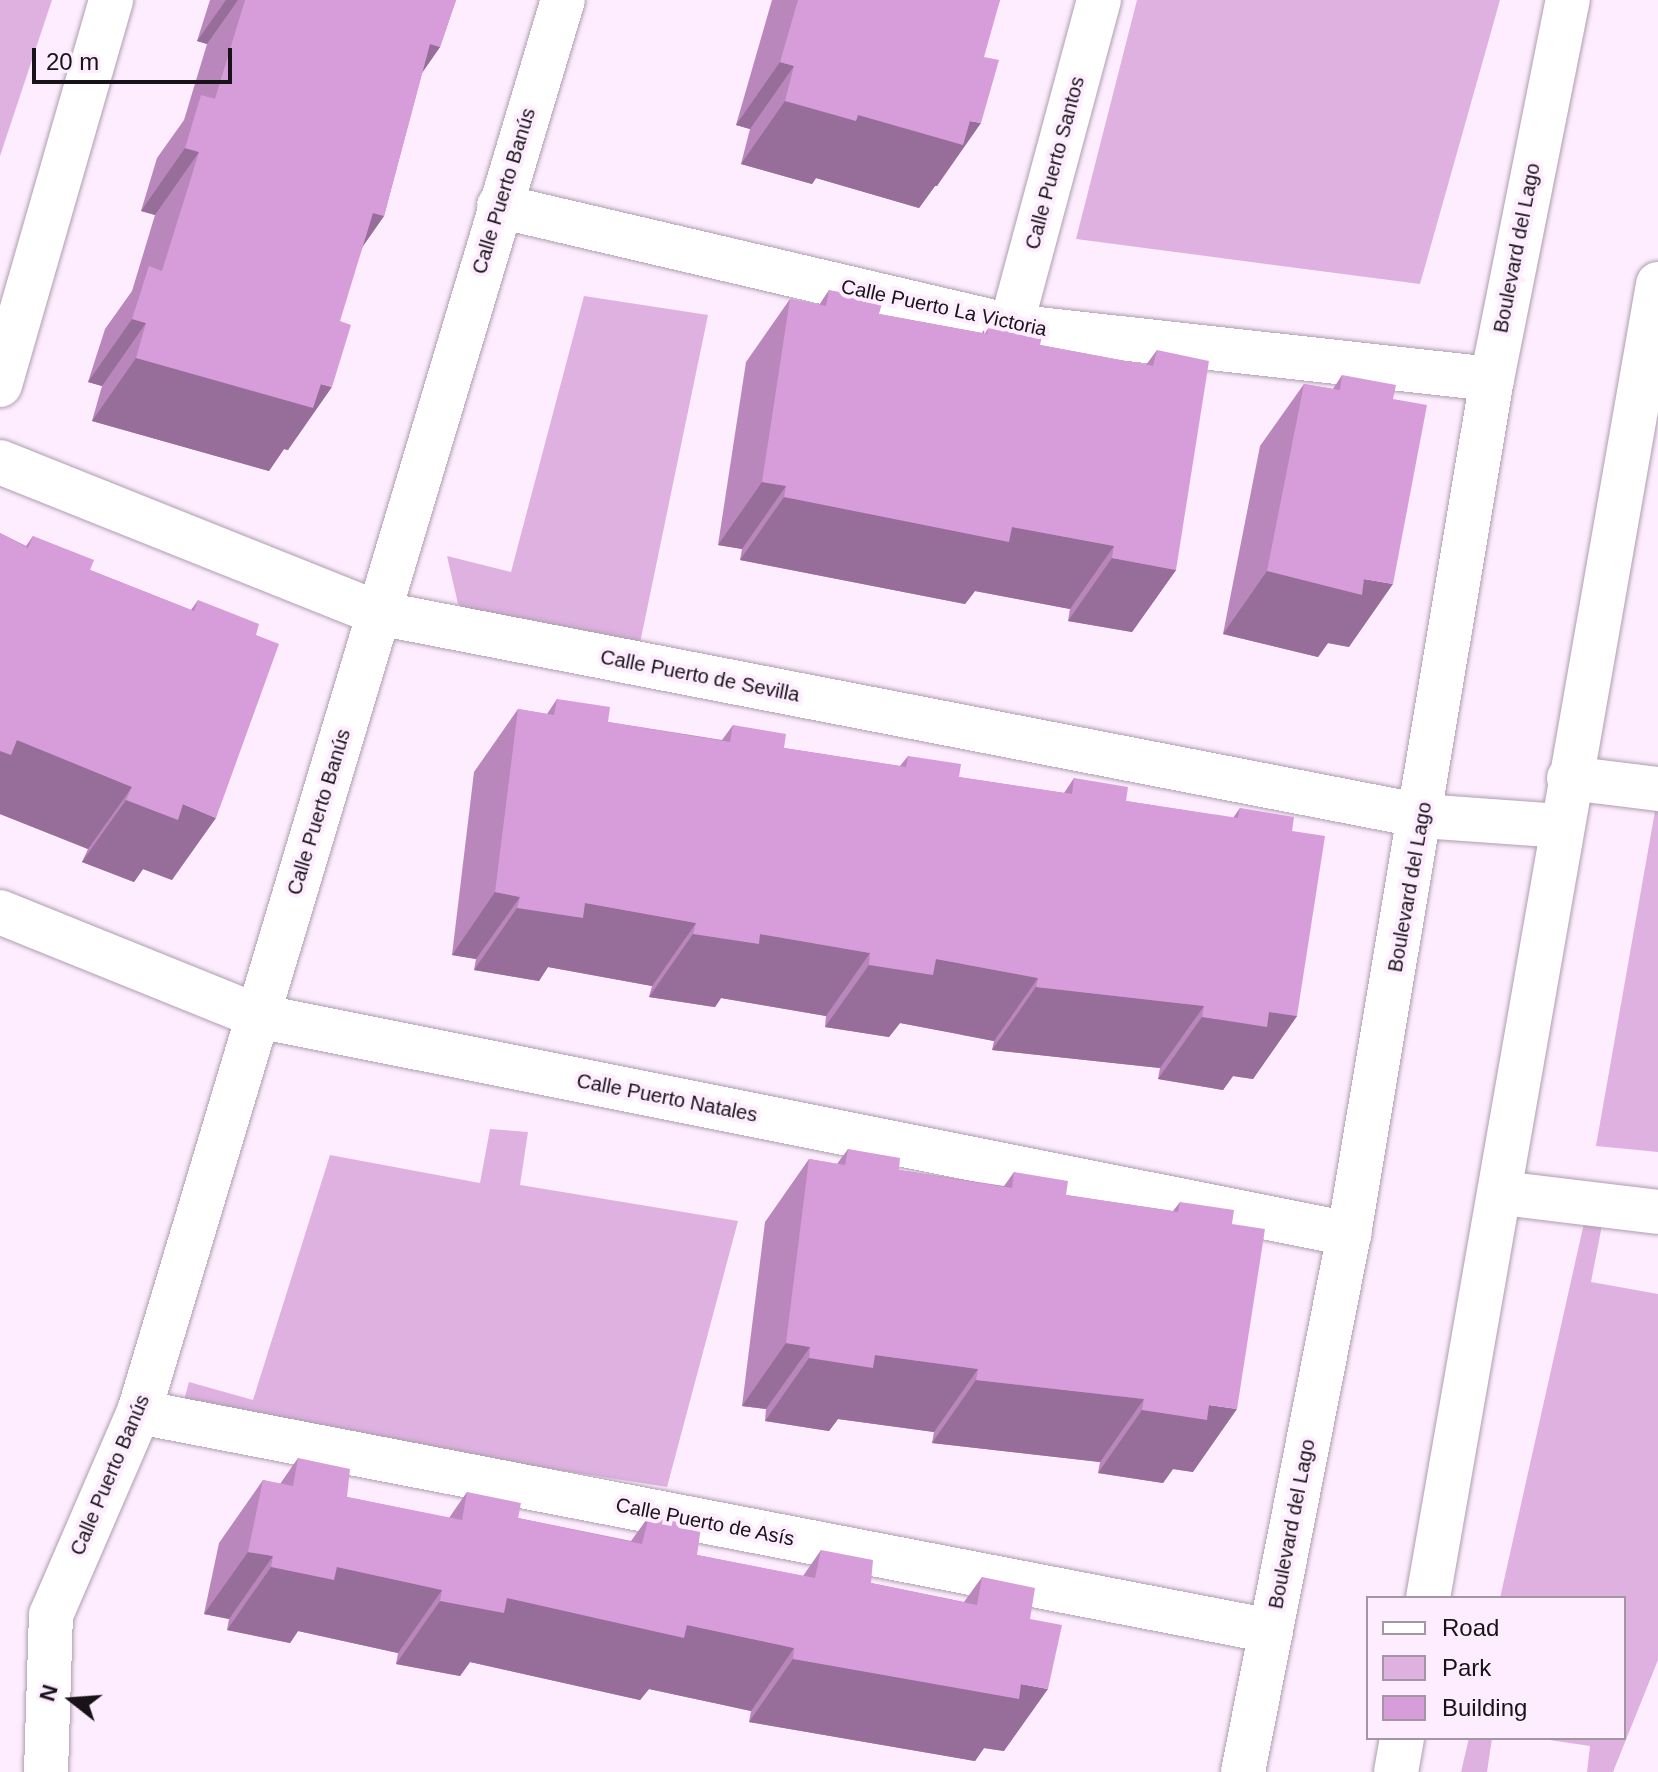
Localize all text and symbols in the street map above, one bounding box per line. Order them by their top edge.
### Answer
scale bar [36,32,236,82]
text: 20 m [46,48,99,75]
street label: Calle Puerto Santos [1020,74,1090,252]
street label: Calle Puerto Banús [467,105,541,277]
street label: Boulevard del Lago [1489,161,1545,335]
street label: Calle Puerto La Victoria [839,274,1049,342]
street label: Calle Puerto de Sevilla [598,645,802,707]
street label: Calle Puerto Banús [282,726,356,898]
street label: Boulevard del Lago [1383,800,1437,974]
street label: Calle Puerto Natales [575,1069,759,1127]
street label: Calle Puerto Banús [65,1391,155,1559]
street label: Boulevard del Lago [1264,1437,1320,1611]
street label: Calle Puerto de Asís [613,1493,797,1551]
legend [1366,1596,1626,1740]
text: Road [1442,1614,1499,1641]
text: Park [1442,1654,1491,1681]
north arrow [32,1660,112,1740]
text: N [34,1682,63,1704]
text: Building [1442,1694,1527,1721]

